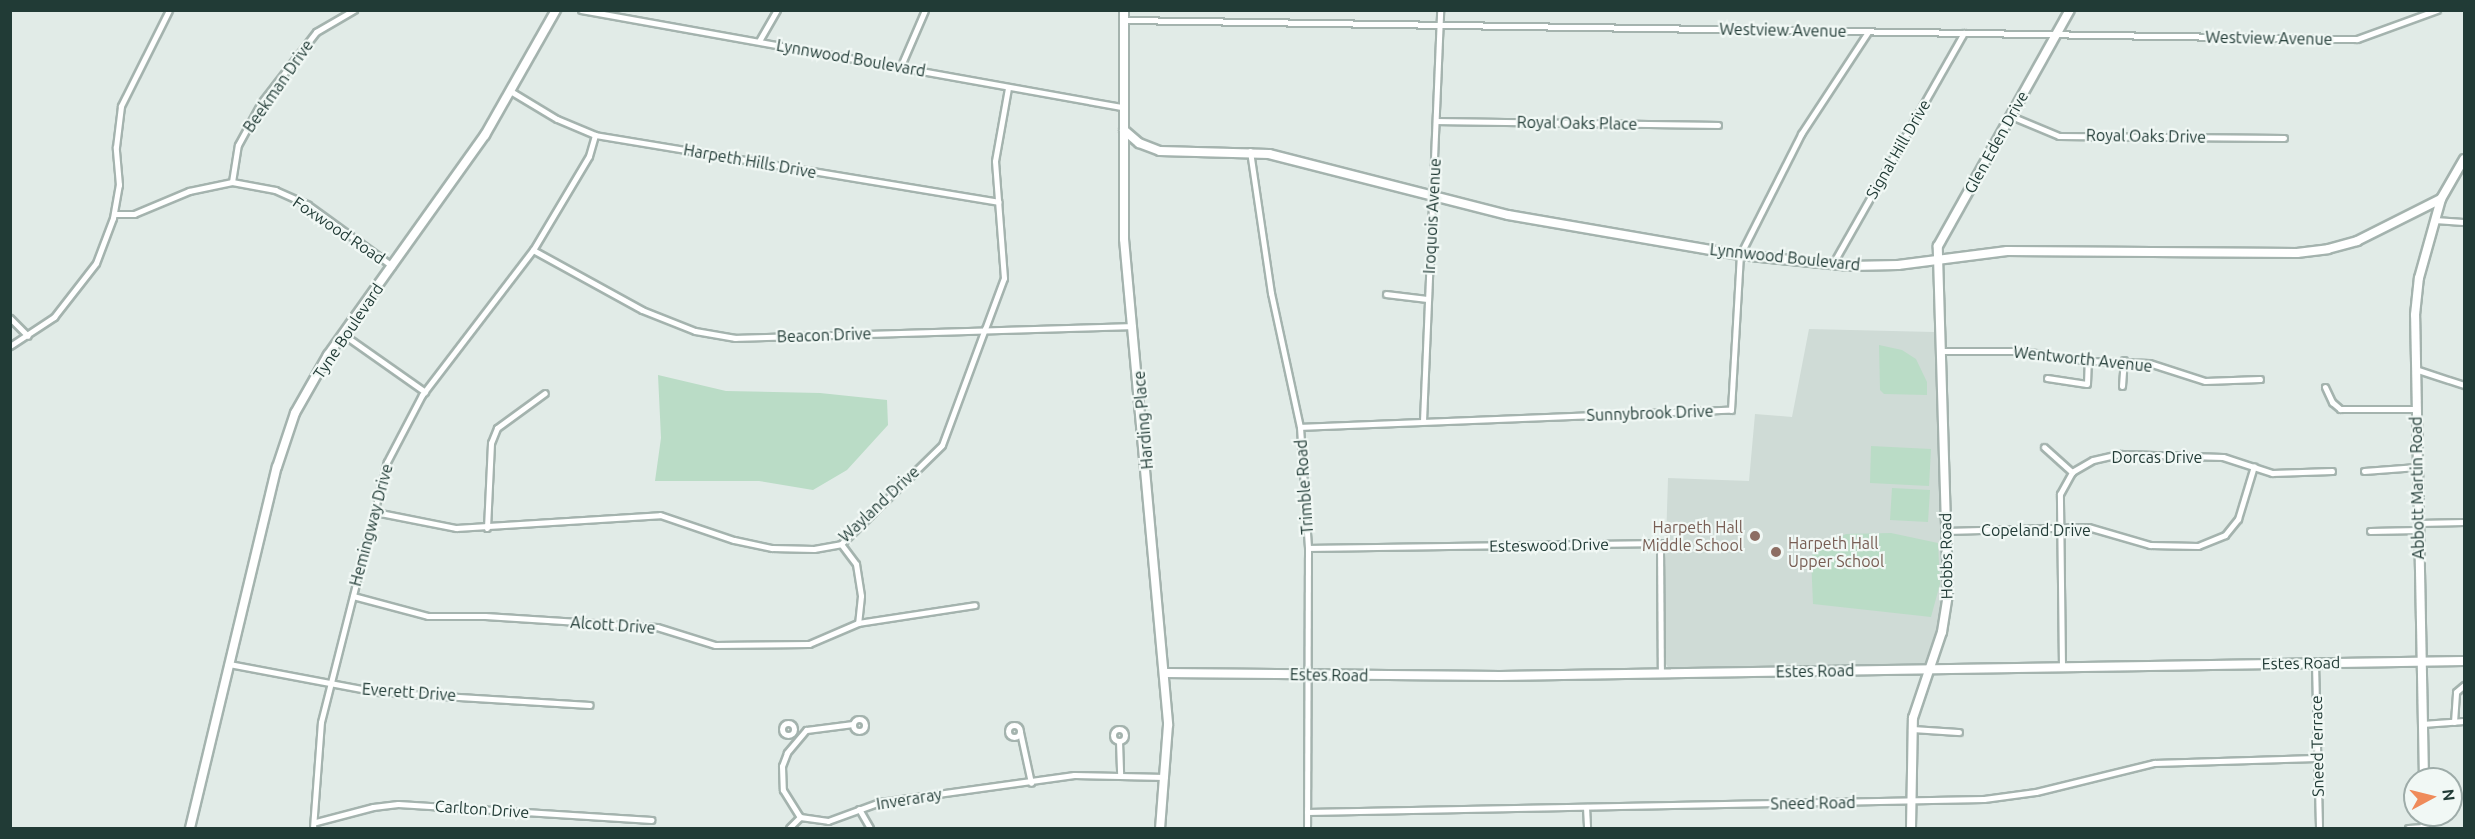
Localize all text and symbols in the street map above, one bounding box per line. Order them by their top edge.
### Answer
street label: Westview Avenue [1719,19,1847,41]
street label: Westview Avenue [2205,27,2333,49]
street label: Lynnwood Boulevard [775,35,927,81]
street label: Beekman Drive [239,36,317,136]
street label: Glen Eden Drive [1960,87,2032,197]
street label: Signal Hill Drive [1862,96,1934,202]
street label: Royal Oaks Place [1517,112,1637,134]
street label: Royal Oaks Drive [2086,125,2206,147]
street label: Harpeth Hills Drive [682,140,818,182]
street label: Iroquois Avenue [1419,158,1445,274]
street label: Foxwood Road [289,192,389,268]
street label: Lynnwood Boulevard [1709,240,1861,274]
street label: Tyne Boulevard [309,280,387,382]
street label: Beacon Drive [776,324,872,346]
street label: Wentworth Avenue [2013,342,2153,376]
street label: Harding Place [1129,370,1157,470]
street label: Sunnybrook Drive [1586,401,1714,425]
street label: Abbott Martin Road [2406,416,2428,560]
street label: Trimble Road [1291,439,1317,535]
street label: Dorcas Drive [2112,447,2202,467]
street label: Hemingway Drive [345,462,397,588]
street label: Wayland Drive [835,462,923,546]
street label: Hobbs Road [1936,512,1956,600]
place label: Harpeth Hall Middle School [1642,517,1743,555]
street label: Copeland Drive [1981,520,2091,540]
marker: Harpeth Hall Middle School [1748,529,1762,543]
place label: Harpeth Hall Upper School [1788,533,1884,571]
street label: Esteswood Drive [1489,534,1609,556]
marker: Harpeth Hall Upper School [1769,545,1783,559]
street label: Alcott Drive [570,612,656,638]
street label: Estes Road [2262,653,2340,673]
street label: Estes Road [1776,661,1854,681]
street label: Estes Road [1290,665,1368,685]
street label: Everett Drive [361,679,457,705]
street label: Sneed Terrace [2307,695,2327,797]
north arrow [2403,767,2463,827]
street label: Inveraray [875,784,943,814]
text: N [2439,788,2459,802]
street label: Sneed Road [1770,793,1856,813]
street label: Carlton Drive [434,796,530,822]

